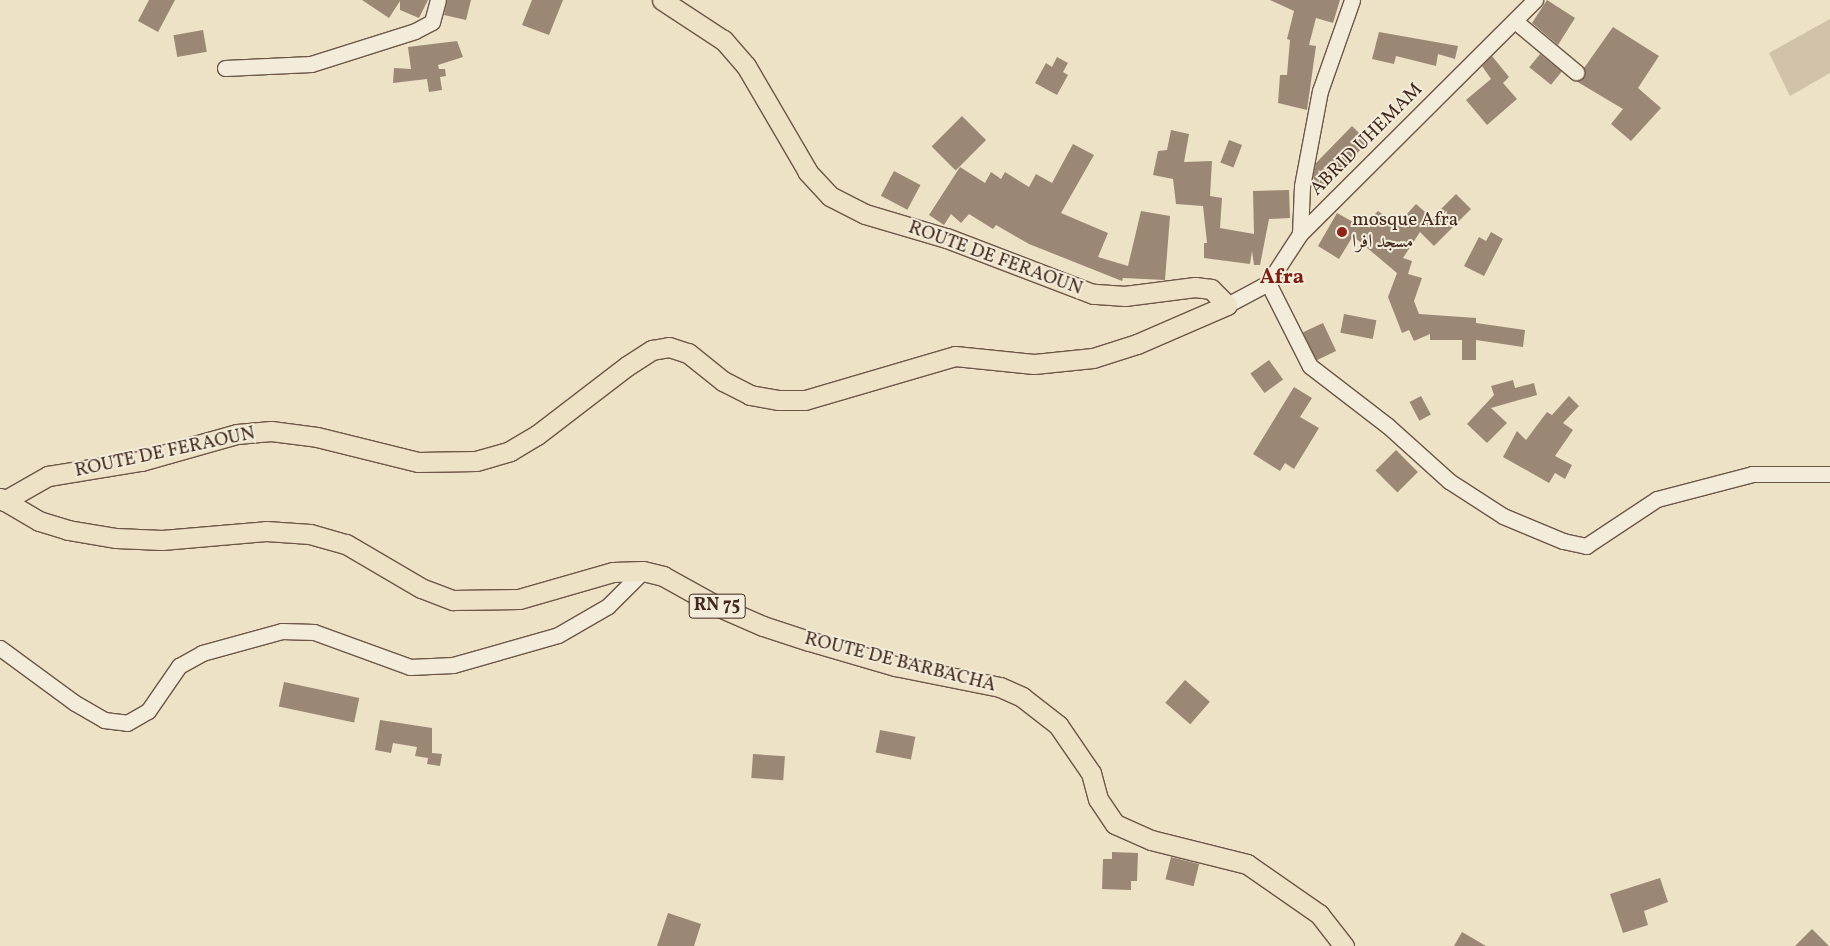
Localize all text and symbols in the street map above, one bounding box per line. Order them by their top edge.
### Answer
street label: ABRID UHEMAM [1306,79,1428,201]
place label: mosque Afra مسجد افرا [1352,210,1458,254]
street label: ROUTE DE FERAOUN [905,217,1085,301]
marker: mosque Afra مسجد افرا [1336,226,1348,238]
district label: Afra [1260,265,1304,291]
street label: ROUTE DE FERAOUN [73,423,257,483]
road number: RN 75 [688,590,746,622]
street label: ROUTE DE BARBACHA [802,628,998,698]

